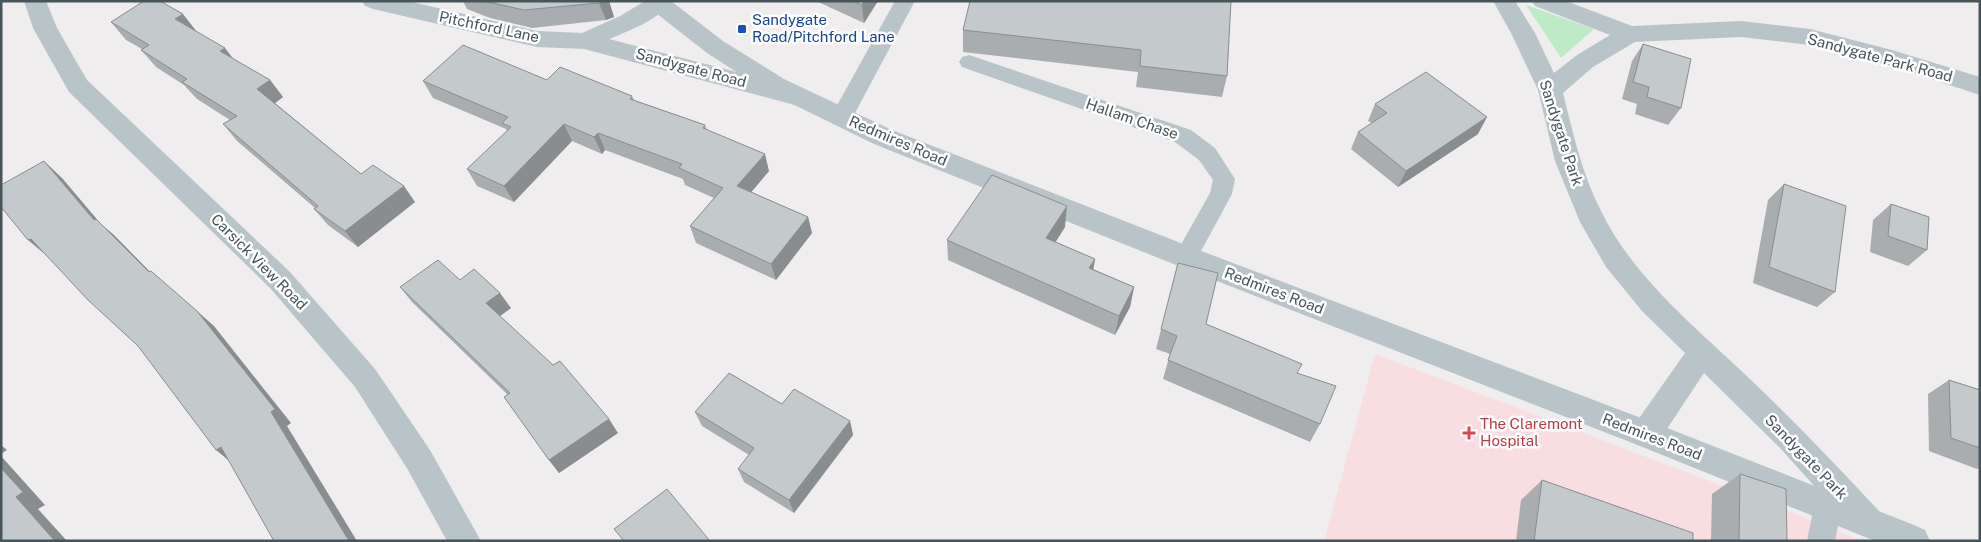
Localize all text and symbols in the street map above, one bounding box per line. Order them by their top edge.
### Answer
street label: Pitchford Lane [438,8,541,45]
place label: Sandygate Road/Pitchford Lane [752,11,895,45]
marker: Sandygate Road/Pitchford Lane [736,23,748,35]
street label: Sandygate Park Road [1806,30,1955,85]
street label: Sandygate Road [634,45,748,90]
street label: Sandygate Park [1536,78,1587,188]
street label: Hallam Chase [1084,95,1181,142]
street label: Redmires Road [846,112,950,169]
street label: Carsick View Road [208,210,311,313]
street label: Redmires Road [1222,264,1326,317]
street label: Redmires Road [1600,410,1704,463]
street label: Sandygate Park [1762,411,1851,502]
place label: The Claremont Hospital [1480,415,1583,449]
marker: The Claremont Hospital [1462,426,1476,440]

